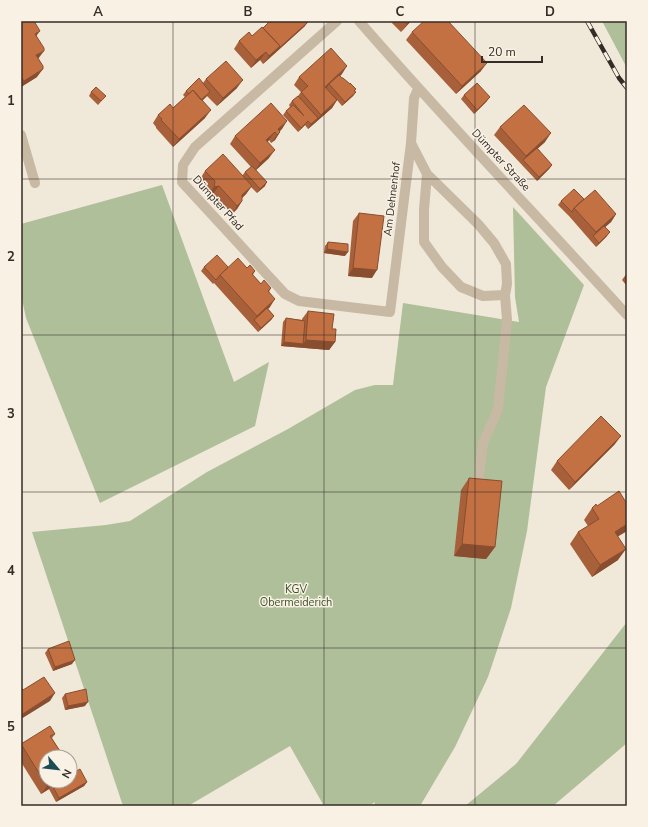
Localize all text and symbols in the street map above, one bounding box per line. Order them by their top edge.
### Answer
text: A [93,3,103,21]
text: B [244,3,253,21]
text: C [396,3,405,21]
text: D [545,3,555,21]
scale bar [482,38,542,64]
text: 20 m [488,44,516,60]
text: 1 [7,92,15,110]
street label: Dümpter Straße [468,126,534,194]
street label: Am Dehnenhof [380,161,404,237]
street label: Dümpter Pfad [189,172,247,234]
text: 2 [7,248,15,266]
text: 3 [7,405,15,423]
text: 4 [7,562,15,580]
park label: KGV Obermeiderich [260,582,332,610]
text: 5 [7,718,15,736]
north arrow [38,749,78,789]
text: N [58,766,75,781]

